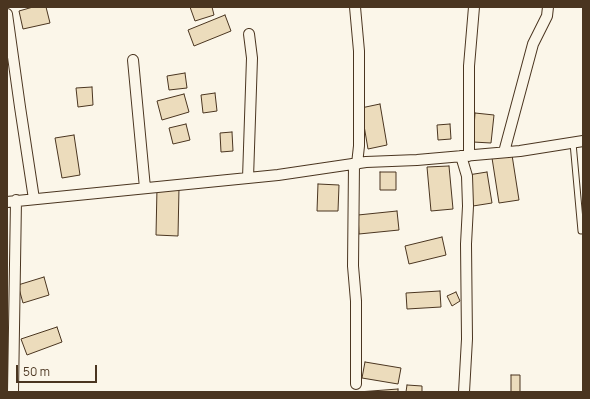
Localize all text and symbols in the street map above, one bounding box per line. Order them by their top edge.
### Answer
scale bar [18,357,99,383]
text: 50 m [23,363,50,380]

